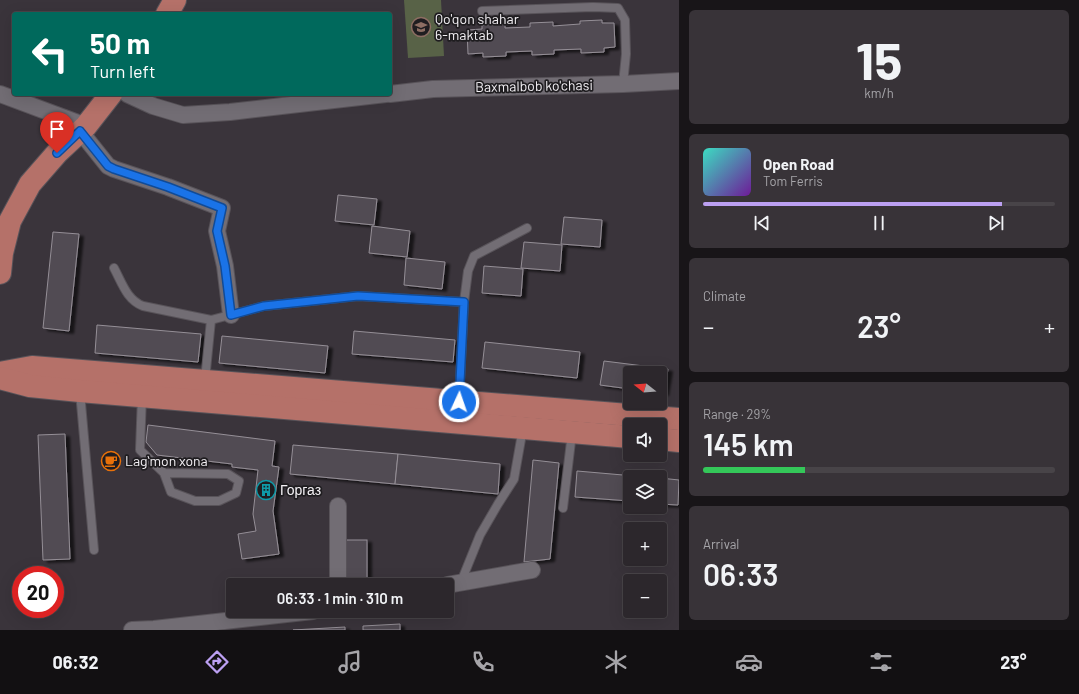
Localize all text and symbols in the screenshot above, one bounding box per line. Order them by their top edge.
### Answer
place label: Qo'qon shahar 6-maktab [435,10,519,43]
school or university icon: Qo'qon shahar 6-maktab [410,16,432,38]
text: 50 m [90,26,150,60]
icon: left [24,28,76,80]
text: 15 [856,28,902,90]
text: Turn left [90,60,156,82]
street label: Baxmalbob ko'chasi [475,76,593,95]
text: km/h [864,85,894,101]
pin [40,112,74,153]
icon: arrive [46,118,68,140]
text: Open Road [763,155,834,173]
text: Tom Ferris [763,173,823,189]
icon: previous [751,212,773,234]
icon: pause [868,212,890,234]
icon: next [985,212,1007,234]
text: Climate [703,288,746,304]
text: 23° [857,308,901,344]
text: − [703,313,714,339]
text: + [1044,313,1055,339]
north arrow [623,366,667,410]
map controls [623,366,667,618]
position arrow [438,381,480,423]
text: Range · 29% [703,406,771,422]
button: sound [623,418,667,462]
text: 145 km [703,426,794,462]
cafe icon: Lagʻmon xona [100,450,122,472]
place label: Lagʻmon xona [125,452,208,469]
button: layers [623,470,667,514]
building icon: Горгаз [255,479,277,501]
place label: Горгаз [280,481,321,498]
button: + [623,522,667,566]
text: Arrival [703,536,739,552]
text: 06:33 [703,556,778,592]
speed limit sign: 20 [12,566,64,618]
button: − [623,574,667,618]
text: 06:33 · 1 min · 310 m [277,589,403,607]
icon: directions [203,648,231,676]
icon: music [336,648,364,676]
icon: phone [469,648,497,676]
icon: climate [602,648,630,676]
icon: car [735,648,763,676]
icon: filters [867,648,895,676]
text: 06:32 [52,651,99,673]
text: 23° [1000,651,1027,673]

